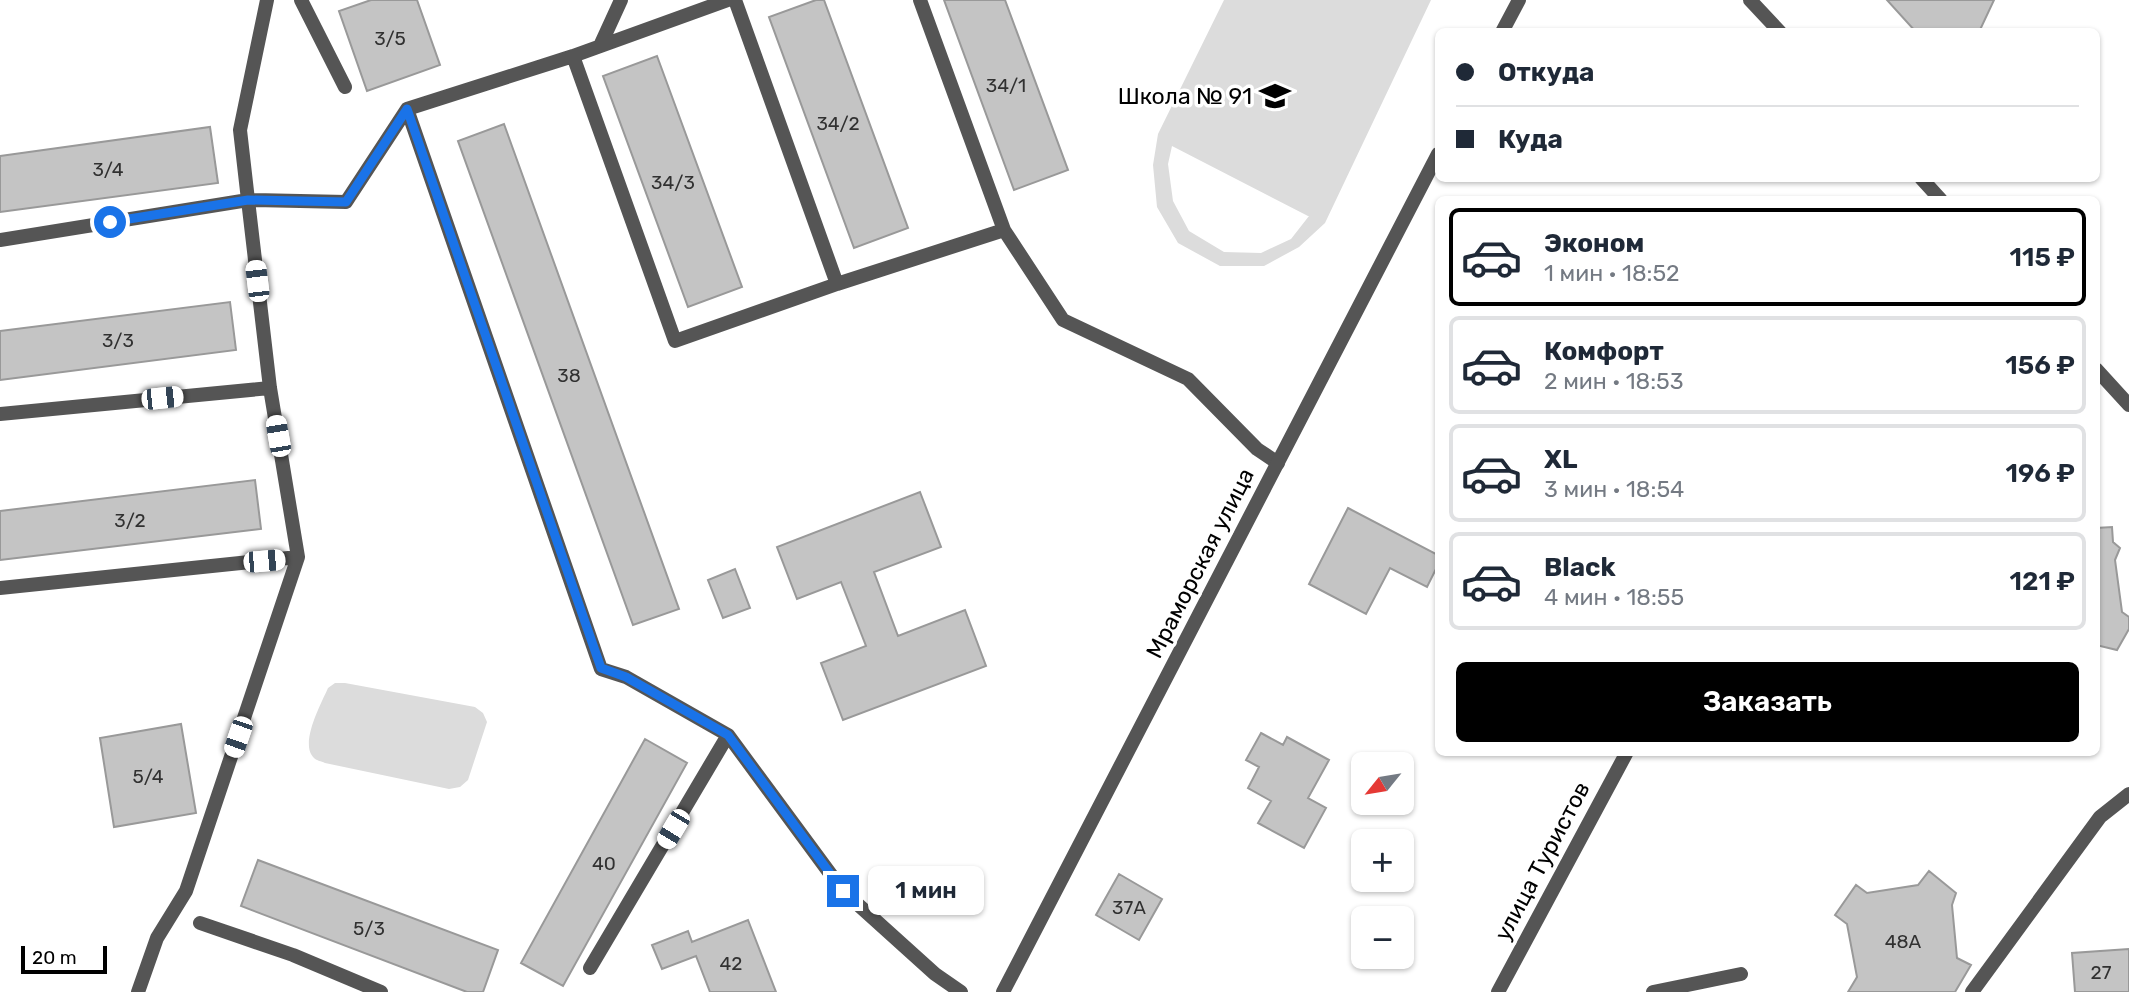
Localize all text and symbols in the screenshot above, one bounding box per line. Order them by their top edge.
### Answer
house number: 3/5 [374,27,406,50]
text: Откуда [1498,57,1594,88]
house number: 34/1 [986,74,1026,97]
school or university icon: Школа № 91 [1258,79,1292,113]
place label: Школа № 91 [1118,82,1252,110]
house number: 34/2 [816,112,860,135]
text: Куда [1498,124,1563,155]
house number: 3/4 [92,158,124,181]
house number: 34/3 [651,171,695,194]
route start [94,206,126,238]
icon: car [1460,226,1523,289]
text: Эконом [1544,228,1644,259]
text: 115 ₽ [2010,242,2075,273]
car [245,259,270,303]
text: 1 мин · 18:52 [1544,259,1680,287]
house number: 3/3 [102,329,134,352]
icon: car [1460,334,1523,397]
text: Комфорт [1544,336,1664,367]
text: 156 ₽ [2005,350,2075,381]
house number: 38 [557,364,581,387]
text: 2 мин · 18:53 [1544,367,1684,395]
car [141,385,184,411]
car [265,413,292,459]
icon: car [1460,442,1523,505]
text: XL [1544,444,1577,475]
text: 196 ₽ [2006,458,2075,489]
street label: Мраморская улица [1140,463,1260,663]
text: 3 мин · 18:54 [1544,475,1684,503]
house number: 3/2 [114,509,146,532]
car [243,549,286,573]
icon: car [1460,550,1523,613]
text: Black [1544,552,1616,583]
text: 121 ₽ [2009,566,2075,597]
text: 4 мин · 18:55 [1544,583,1684,611]
button: Заказать [1456,662,2079,742]
car [222,714,255,760]
north arrow [1351,752,1414,816]
map controls [1351,752,1414,969]
house number: 5/4 [132,765,164,788]
street label: улица Туристов [1488,777,1596,945]
car [654,806,693,852]
button: + [1351,829,1414,892]
house number: 40 [592,852,616,875]
callout: 1 мин [868,866,983,916]
route end [827,875,859,907]
text: 1 мин [895,876,957,904]
house number: 37А [1112,896,1146,919]
button: − [1351,906,1414,969]
house number: 5/3 [353,917,385,940]
house number: 48А [1885,930,1922,953]
scale bar [21,943,107,975]
text: 20 m [32,946,77,969]
house number: 42 [720,952,742,975]
house number: 27 [2091,961,2112,984]

